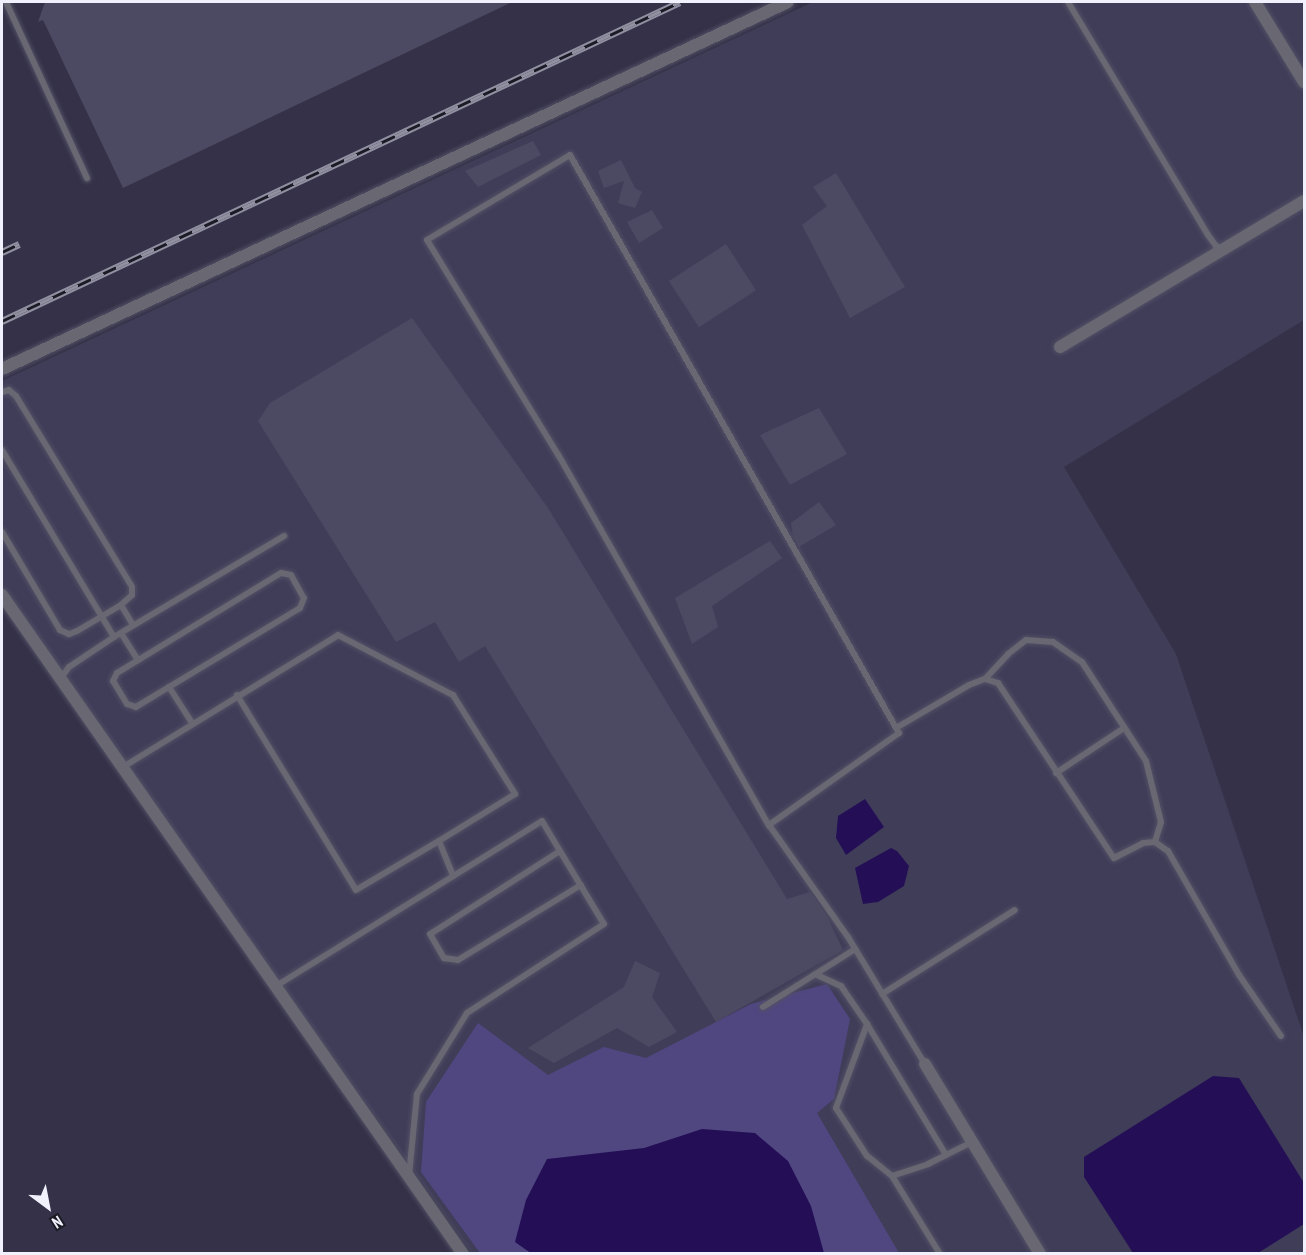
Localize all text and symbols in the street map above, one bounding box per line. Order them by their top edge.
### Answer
north arrow [18,1177,78,1237]
text: N [49,1211,67,1233]

